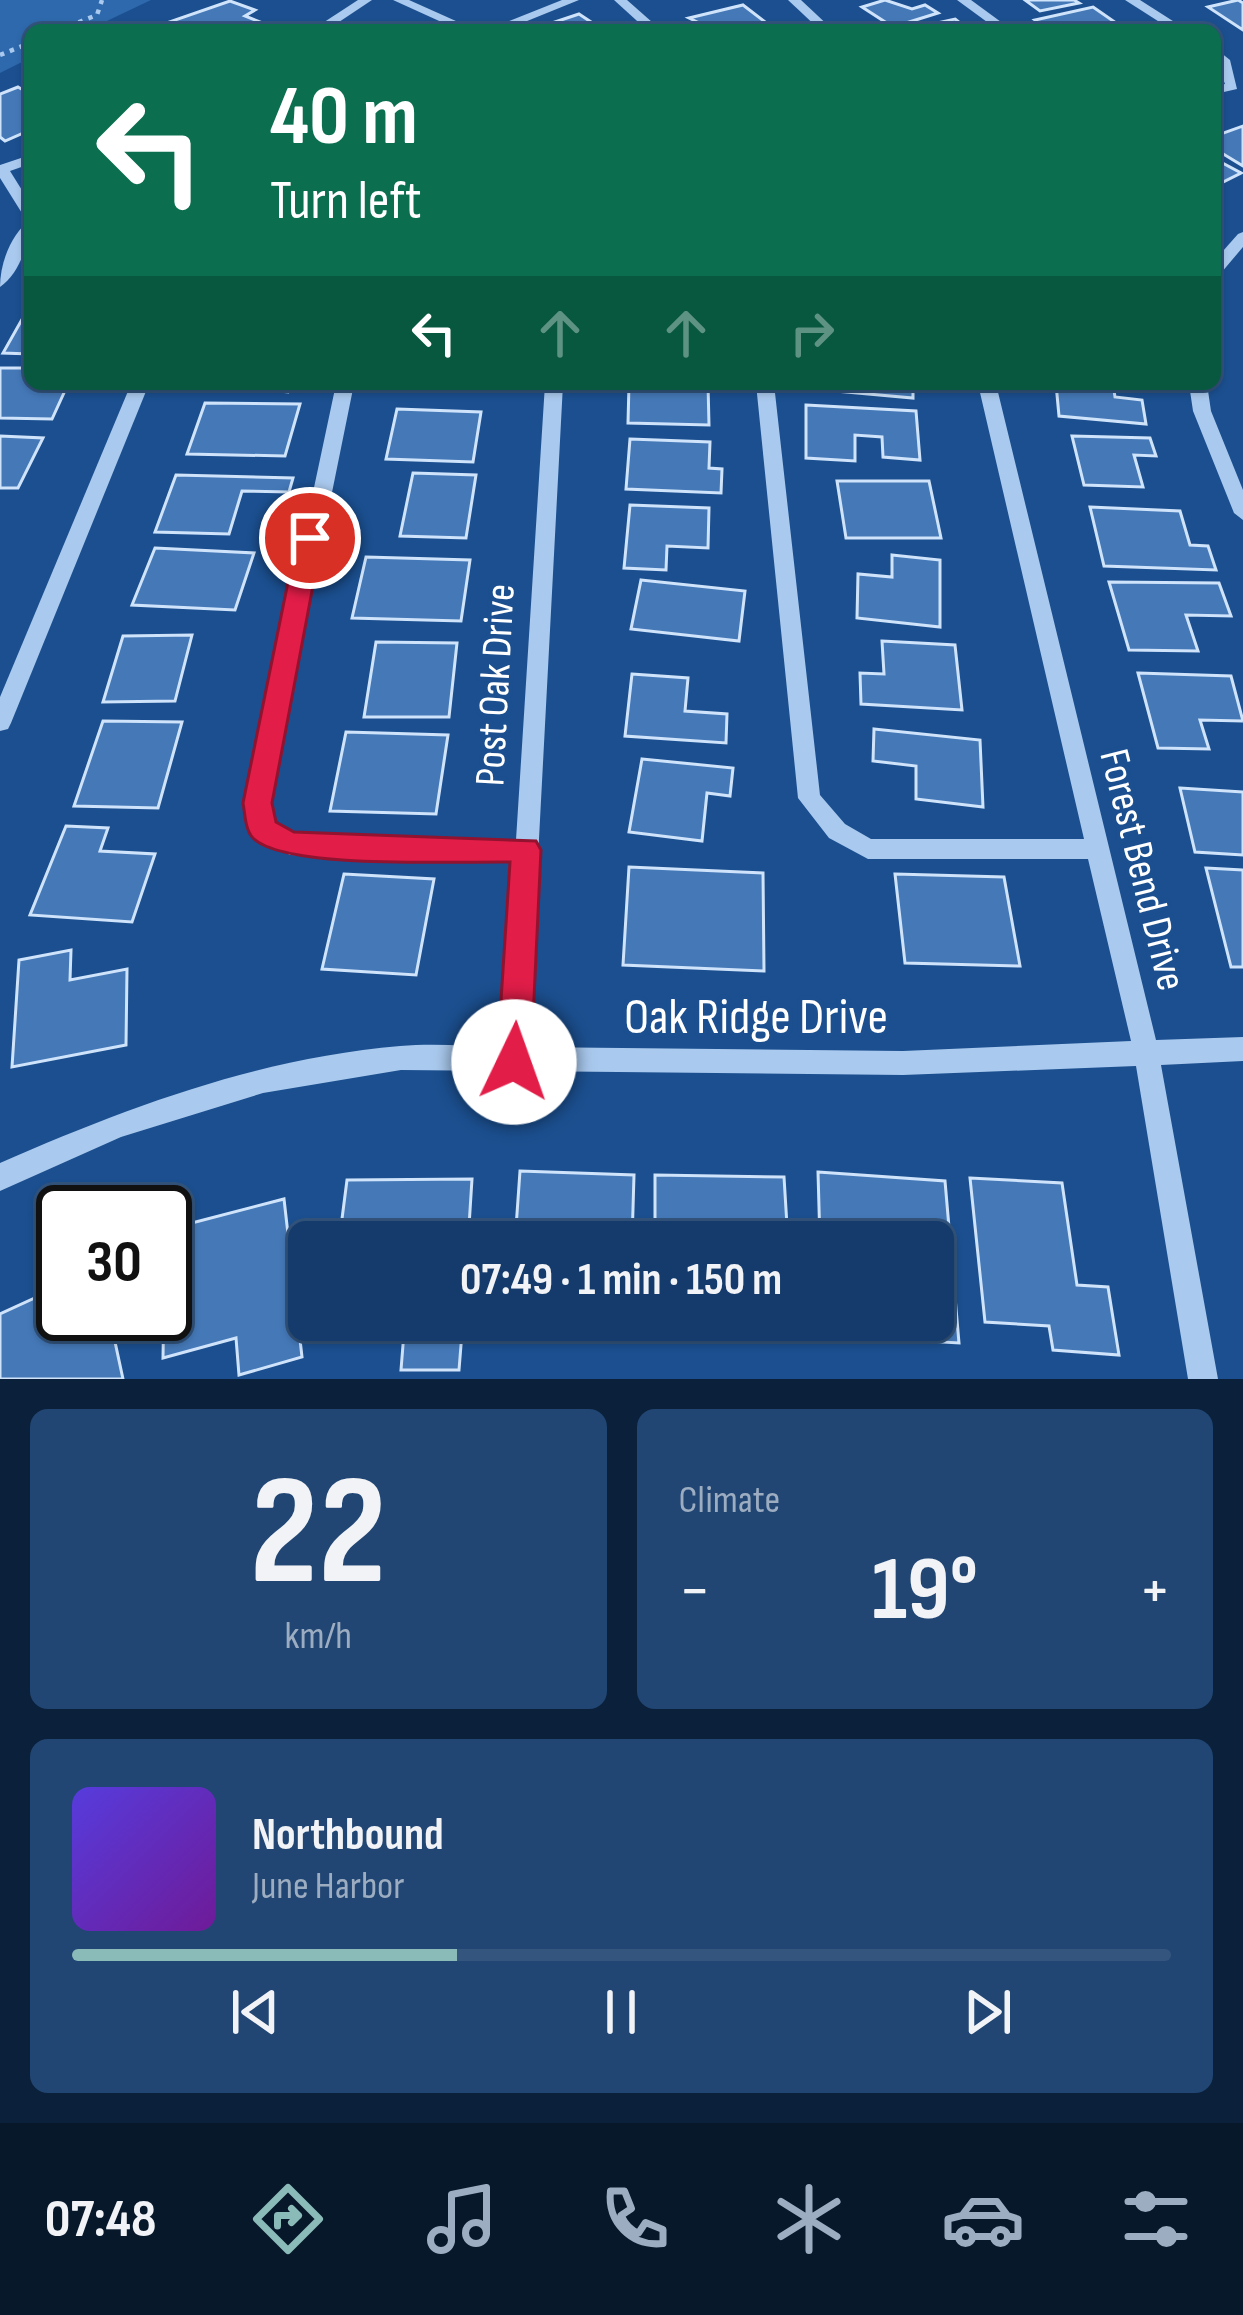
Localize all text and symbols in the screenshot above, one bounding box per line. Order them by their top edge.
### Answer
text: 40 m [270,67,418,168]
icon: left [72,72,228,228]
text: Turn left [270,169,422,234]
icon: left [401,300,467,366]
icon: ahead [527,300,593,366]
icon: ahead [653,300,719,366]
icon: right [779,300,845,366]
pin [259,487,361,589]
icon: arrive [277,505,343,571]
street label: Post Oak Drive [465,583,527,787]
street label: Forest Bend Drive [1087,744,1197,996]
street label: Oak Ridge Drive [624,987,888,1048]
position arrow [451,999,577,1125]
speed limit sign: 30 [36,1185,192,1341]
text: 07:49 · 1 min · 150 m [460,1253,782,1308]
text: 22 [250,1441,387,1628]
text: Climate [679,1477,780,1524]
text: 19° [872,1537,978,1645]
text: − [679,1552,711,1631]
text: + [1139,1552,1171,1631]
text: km/h [285,1613,352,1660]
text: Northbound [252,1808,444,1863]
text: June Harbor [252,1863,404,1910]
icon: previous [222,1979,288,2045]
icon: pause [588,1979,654,2045]
icon: next [955,1979,1021,2045]
icon: directions [246,2177,330,2261]
icon: music [420,2177,504,2261]
icon: phone [593,2177,677,2261]
icon: climate [767,2177,851,2261]
icon: car [941,2177,1025,2261]
icon: filters [1114,2177,1198,2261]
text: 07:48 [45,2187,156,2252]

